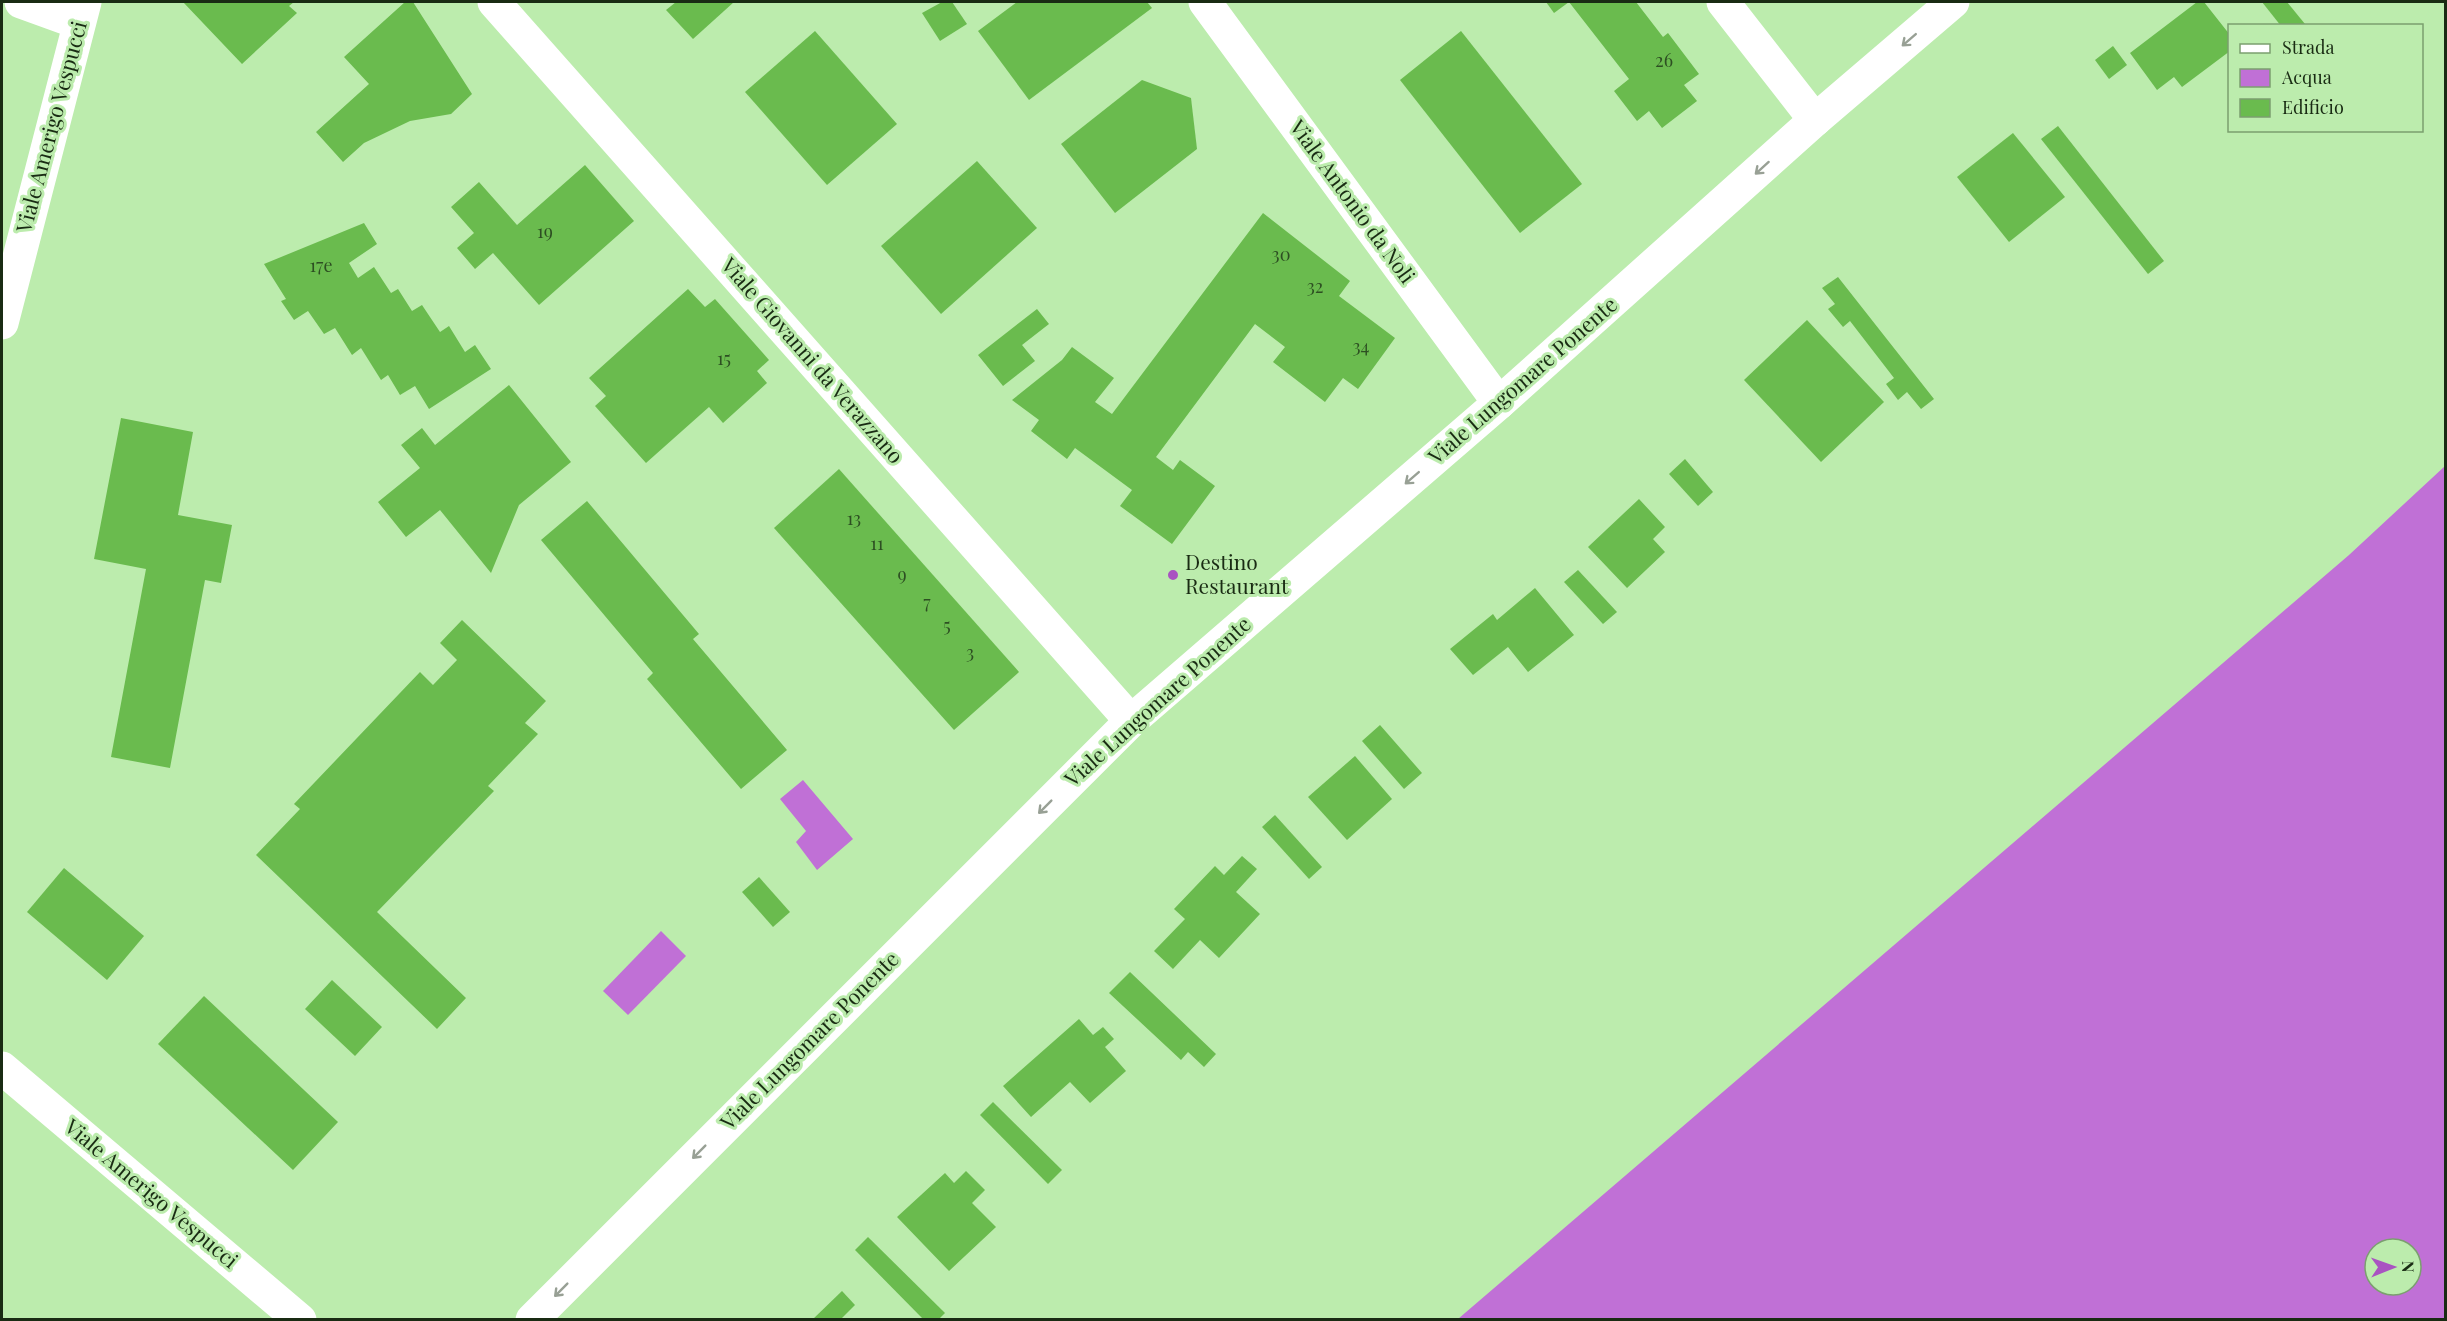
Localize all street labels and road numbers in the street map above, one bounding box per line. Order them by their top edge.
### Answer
street label: Viale Amerigo Vespucci [8,18,92,236]
street label: Viale Antonio da Noli [1284,113,1423,288]
street label: Viale Giovanni da Verazzano [716,250,911,469]
street label: Viale Lungomare Ponente [1421,290,1622,470]
street label: Viale Lungomare Ponente [1057,609,1256,792]
street label: Viale Lungomare Ponente [713,944,904,1136]
street label: Viale Amerigo Vespucci [59,1111,245,1273]

